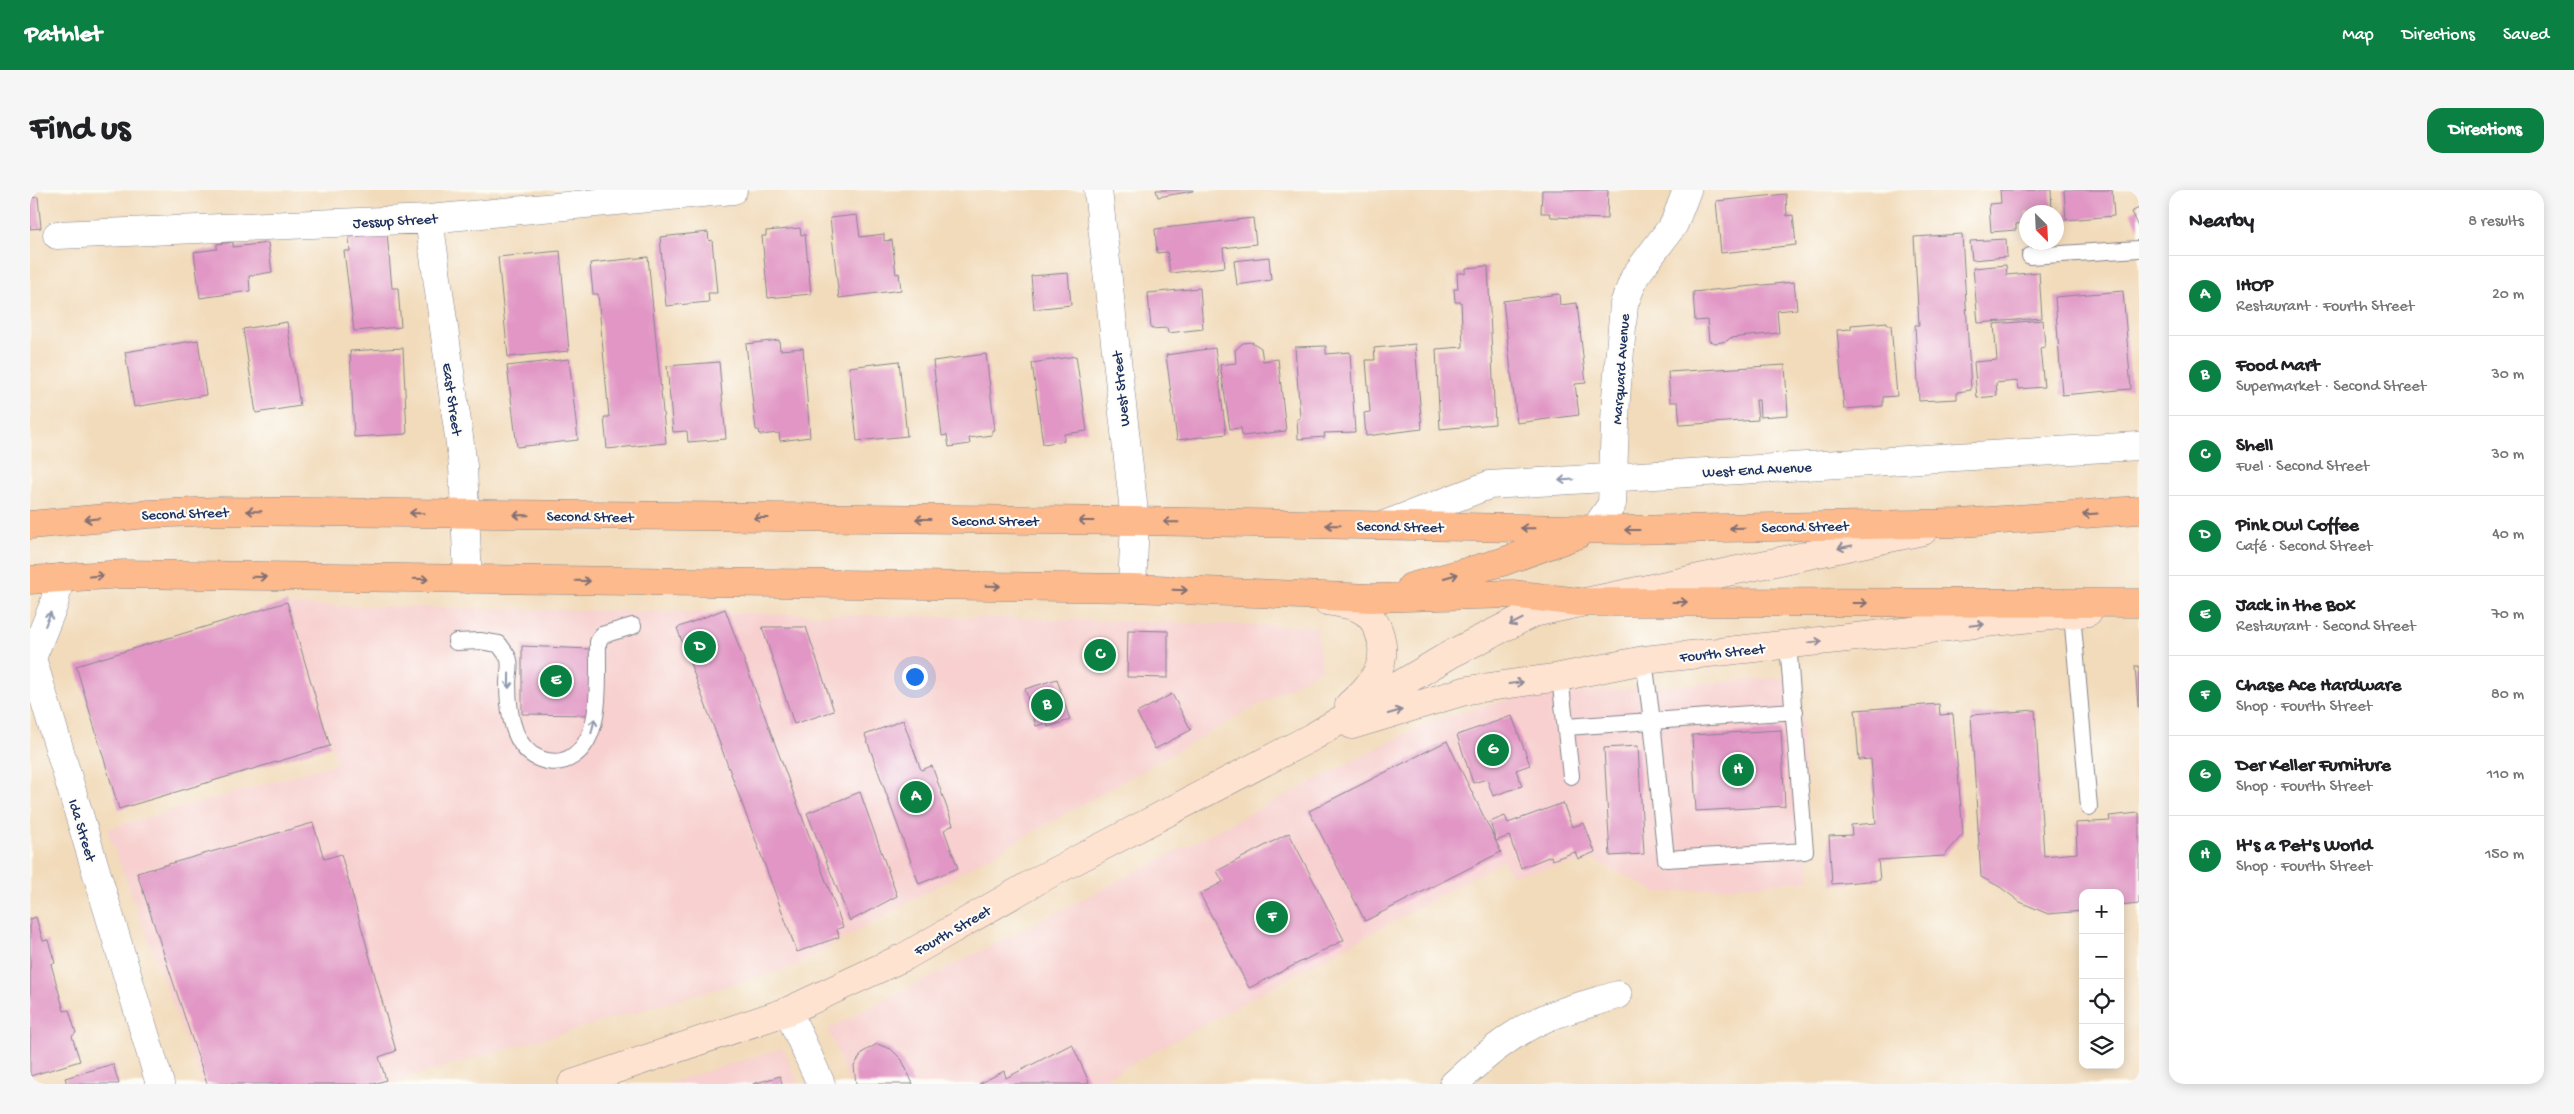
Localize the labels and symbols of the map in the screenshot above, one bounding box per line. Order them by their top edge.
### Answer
north arrow [2019,205,2064,250]
street label: Jessup Street [352,211,440,233]
street label: Marquard Avenue [1609,313,1635,425]
street label: West Street [1109,348,1135,427]
street label: East Street [437,362,465,438]
street label: West End Avenue [1702,459,1813,483]
one-way arrow [1558,476,1574,485]
street label: Second Street [141,504,231,526]
one-way arrow [247,506,263,516]
one-way arrow [409,508,425,518]
street label: Second Street [546,508,636,528]
one-way arrow [2083,509,2099,518]
one-way arrow [513,510,530,520]
one-way arrow [753,513,770,523]
street label: Second Street [951,513,1040,531]
one-way arrow [84,514,100,524]
one-way arrow [916,514,932,524]
one-way arrow [1078,516,1094,526]
one-way arrow [1163,517,1179,527]
street label: Second Street [1356,518,1446,538]
street label: Second Street [1761,518,1851,538]
one-way arrow [1325,521,1341,530]
one-way arrow [1521,523,1537,533]
one-way arrow [1730,523,1746,532]
one-way arrow [1624,525,1640,534]
one-way arrow [1837,543,1853,552]
one-way arrow [88,571,104,580]
one-way arrow [1443,571,1459,580]
one-way arrow [250,572,266,581]
one-way arrow [413,575,429,584]
one-way arrow [575,576,591,586]
one-way arrow [984,581,1001,591]
one-way arrow [1172,585,1188,595]
one-way arrow [1672,597,1688,607]
one-way arrow [1852,598,1868,608]
one-way arrow [44,612,54,627]
one-way arrow [1509,618,1524,627]
one-way arrow [1969,620,1985,630]
pin: D [684,628,716,666]
pin: C [1084,636,1116,674]
one-way arrow [1807,637,1823,646]
street label: Fourth Street [1678,640,1768,668]
pin: E [540,662,572,700]
your location [902,664,928,690]
one-way arrow [504,672,514,689]
one-way arrow [1508,678,1524,688]
pin: B [1031,686,1063,724]
one-way arrow [1386,707,1402,717]
one-way arrow [589,718,598,734]
pin: G [1477,731,1509,769]
pin: H [1722,751,1754,789]
pin: A [900,778,932,816]
street label: Ida Street [63,797,100,866]
pin: F [1256,898,1288,936]
street label: Fourth Street [911,902,996,961]

